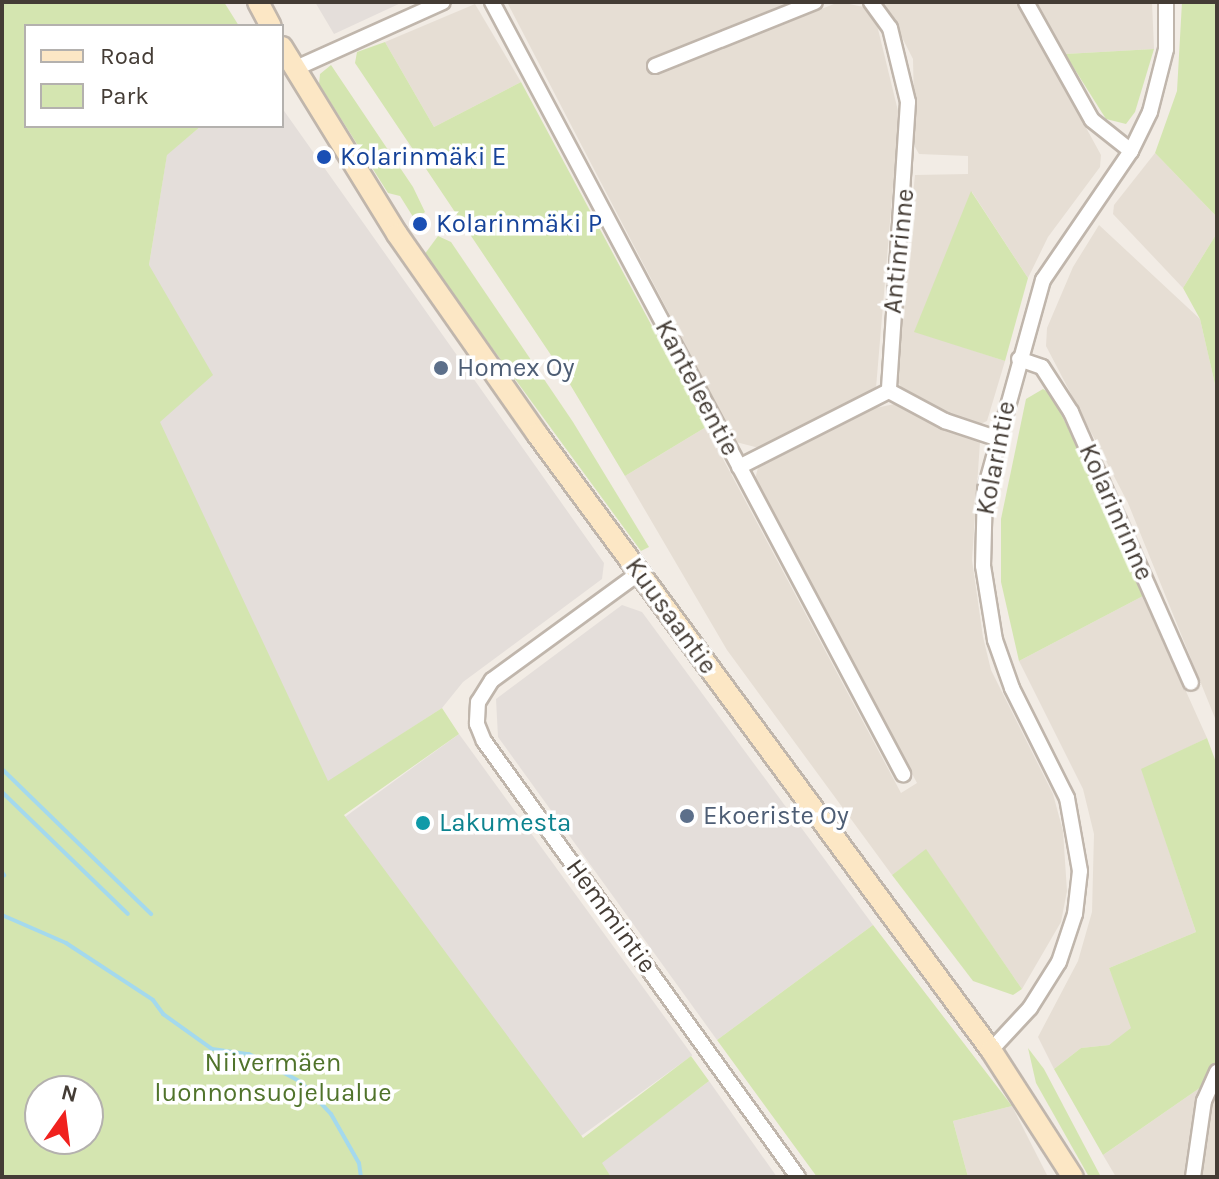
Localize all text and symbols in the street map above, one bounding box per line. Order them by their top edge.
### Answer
legend [24,24,284,128]
text: Road [100,42,155,70]
text: Park [100,82,149,110]
place label: Kolarinmäki E [340,141,506,173]
marker: Kolarinmäki E [315,148,333,166]
street label: Antinrinne [877,187,921,315]
place label: Kolarinmäki P [436,208,602,240]
marker: Kolarinmäki P [411,215,429,233]
street label: Kanteleentie [648,315,746,461]
place label: Homex Oy [457,352,575,384]
marker: Homex Oy [432,359,450,377]
street label: Kolarintie [970,398,1022,518]
street label: Kolarinrinne [1072,439,1160,585]
street label: Kuusaantie [618,552,724,680]
place label: Ekoeriste Oy [703,800,849,832]
place label: Lakumesta [439,807,571,839]
marker: Ekoeriste Oy [678,807,696,825]
marker: Lakumesta [414,814,432,832]
street label: Hemmintie [559,853,663,979]
park label: Niivermäen luonnonsuojelualue [154,1047,392,1108]
north arrow [24,1075,104,1155]
text: N [59,1079,80,1108]

